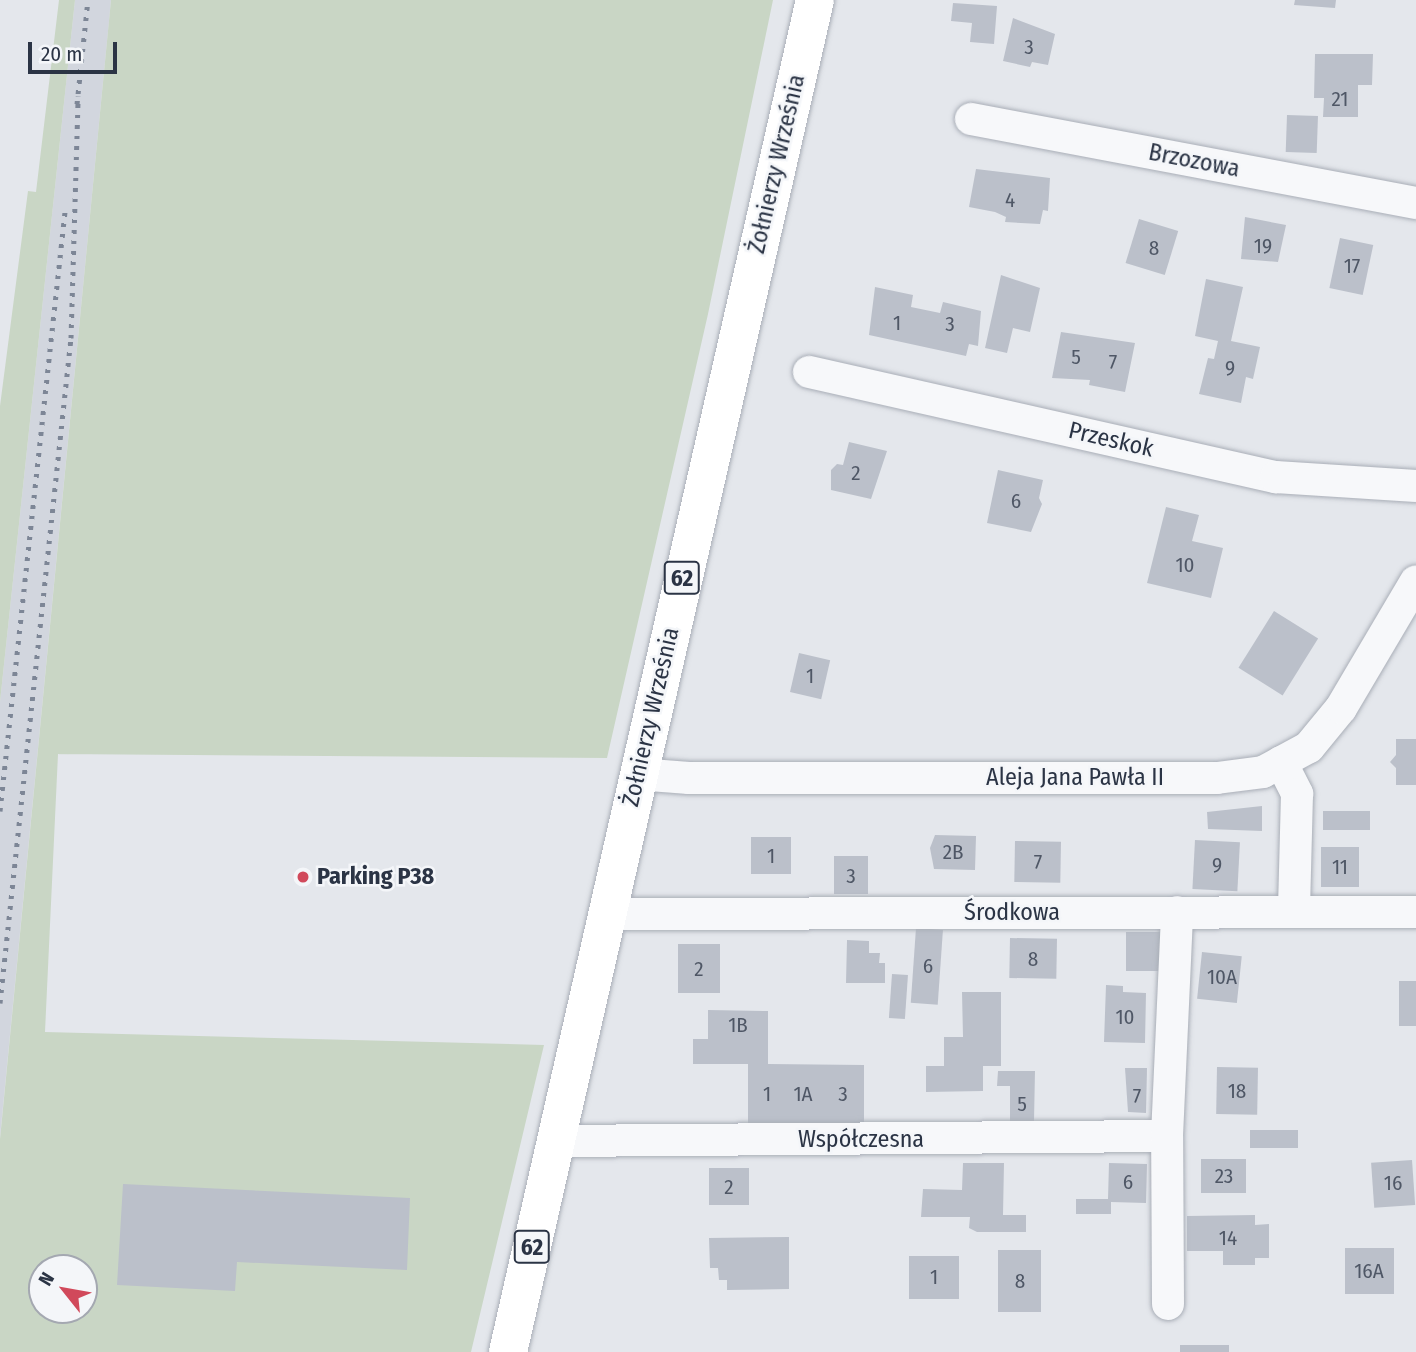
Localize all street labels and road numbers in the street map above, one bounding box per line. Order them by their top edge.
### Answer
street label: Żołnierzy Września [742,72,812,256]
street label: Brzozowa [1146,138,1242,184]
street label: Przeskok [1066,416,1156,464]
road number: 62 [663,558,701,598]
street label: Żołnierzy Września [616,625,686,809]
street label: Aleja Jana Pawła II [986,764,1164,792]
street label: Środkowa [964,899,1060,927]
street label: Współczesna [798,1126,924,1154]
road number: 62 [513,1228,551,1266]

